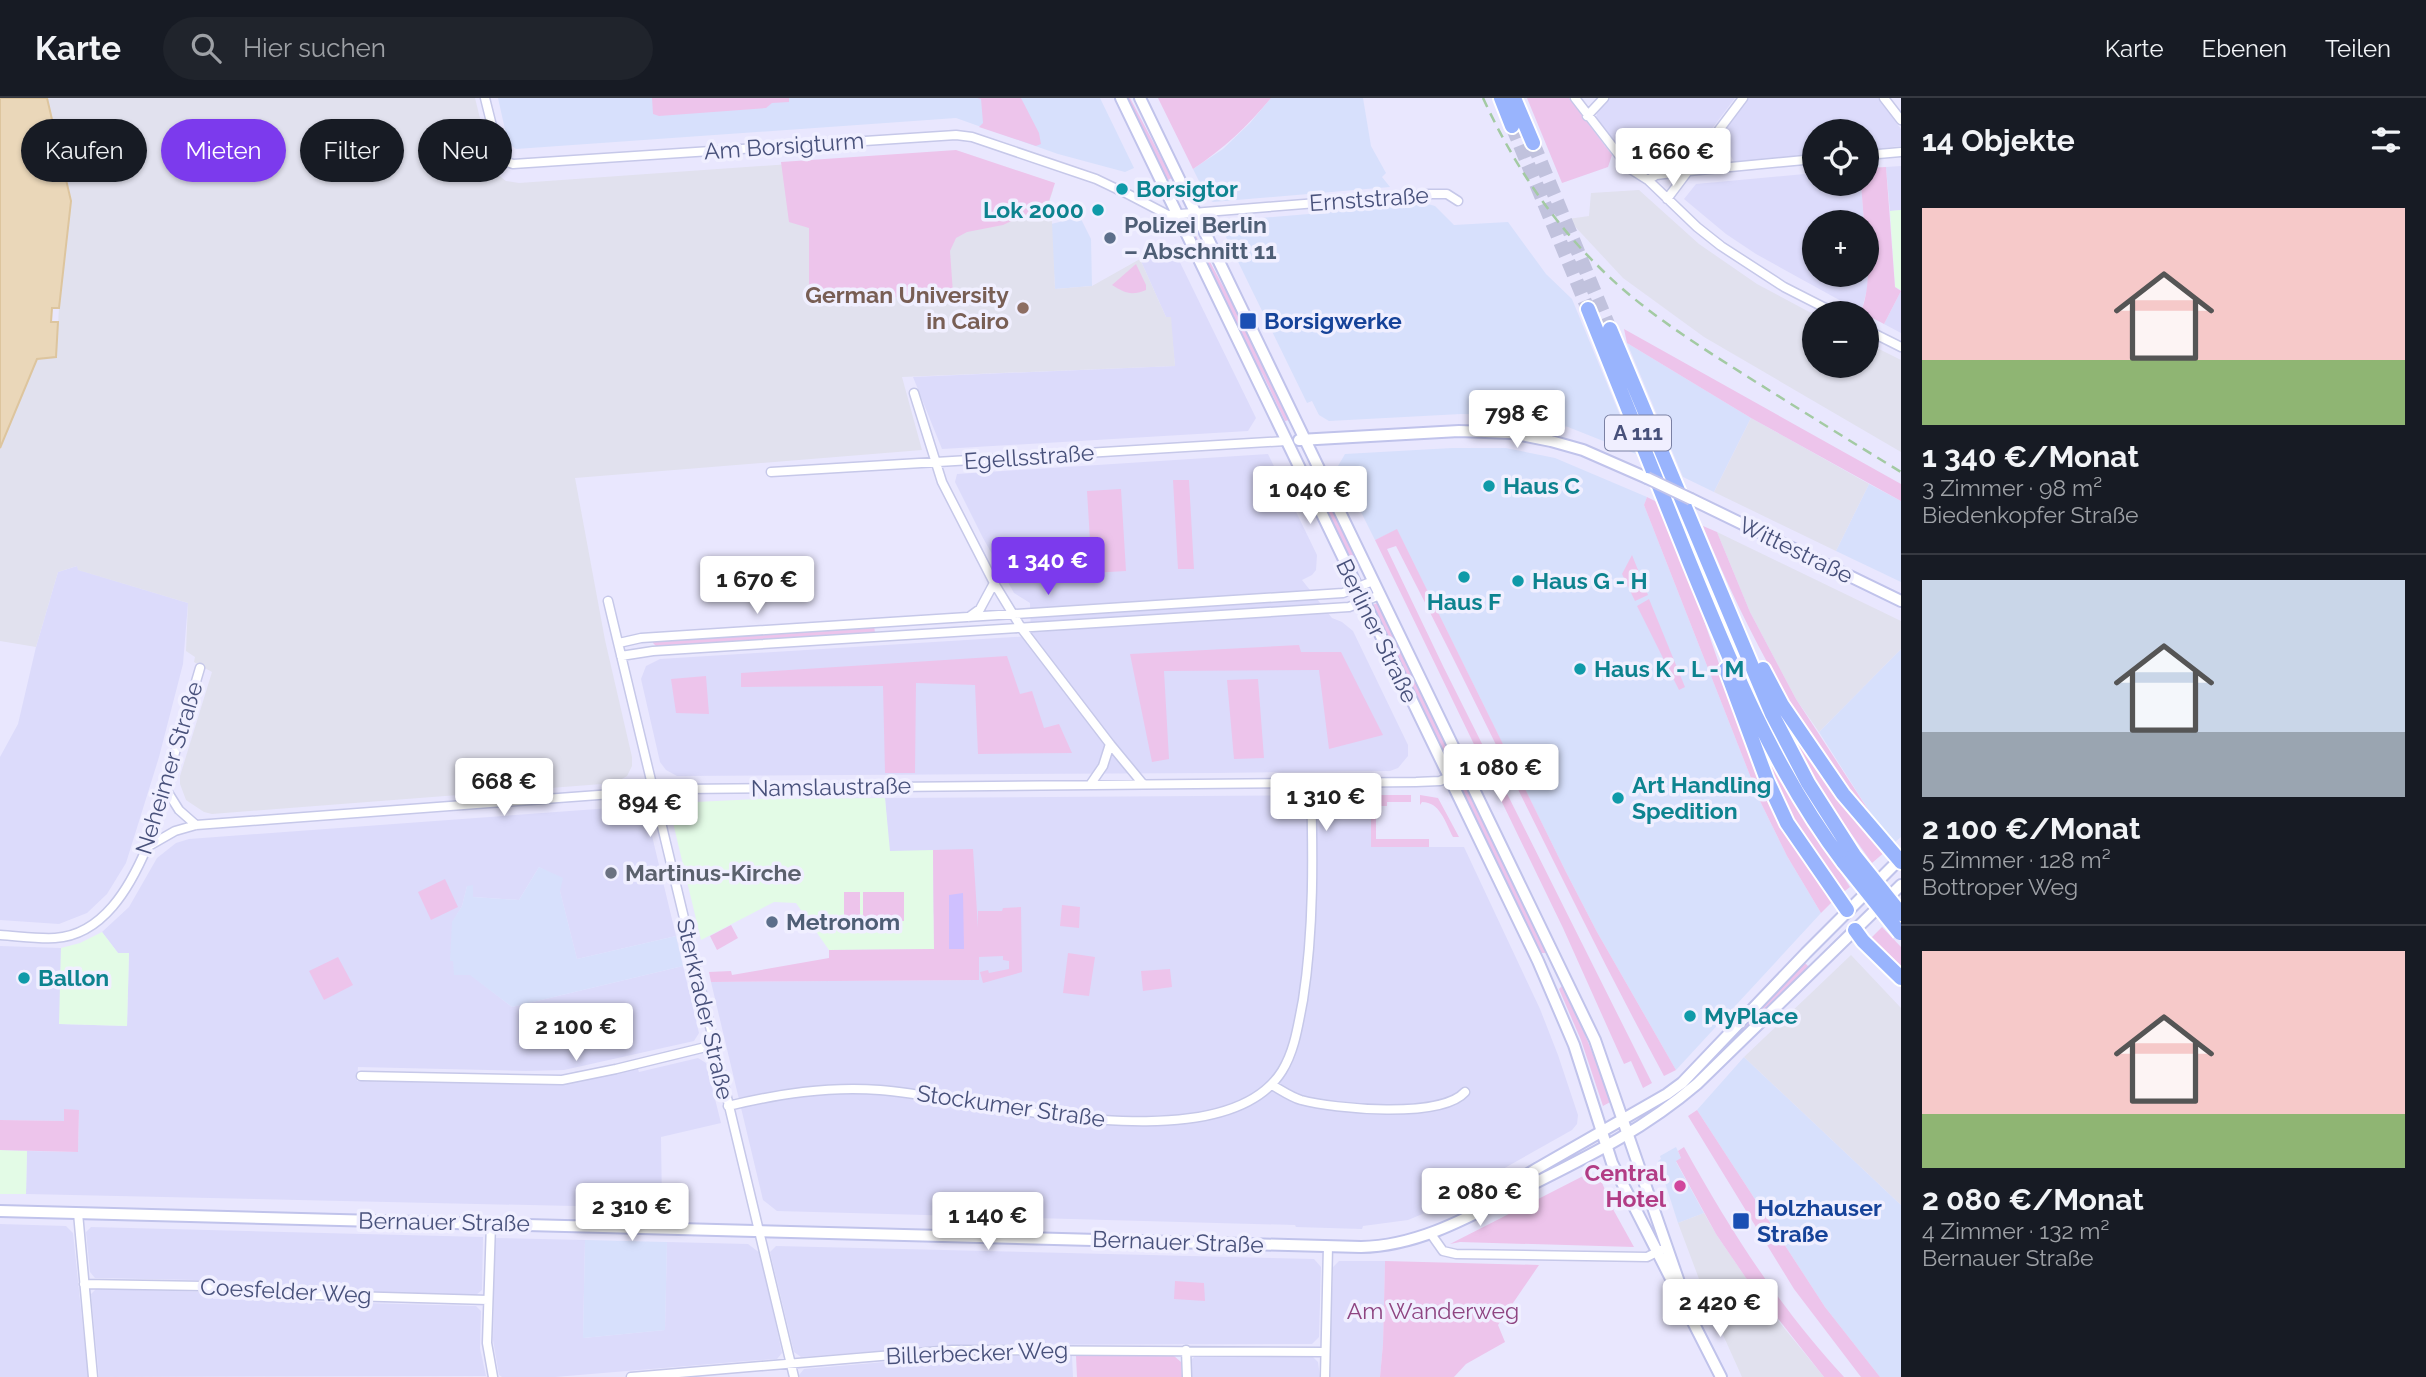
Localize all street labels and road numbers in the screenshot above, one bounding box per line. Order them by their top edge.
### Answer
street label: Am Borsigturm [703,126,865,165]
street label: Ernststraße [1308,181,1430,216]
road number: A 111 [1605,416,1671,450]
street label: Egellsstraße [963,438,1095,475]
street label: Wittestraße [1735,510,1858,589]
street label: Berliner Straße [1331,554,1424,707]
street label: Neheimer Straße [129,678,208,858]
street label: Namslaustraße [751,772,911,801]
street label: Sterkrader Straße [672,916,739,1102]
street label: Stockumer Straße [915,1079,1107,1132]
street label: Bernauer Straße [358,1207,530,1236]
street label: Bernauer Straße [1092,1225,1264,1258]
street label: Coesfelder Weg [200,1273,372,1308]
street label: Billerbecker Weg [885,1336,1069,1369]

